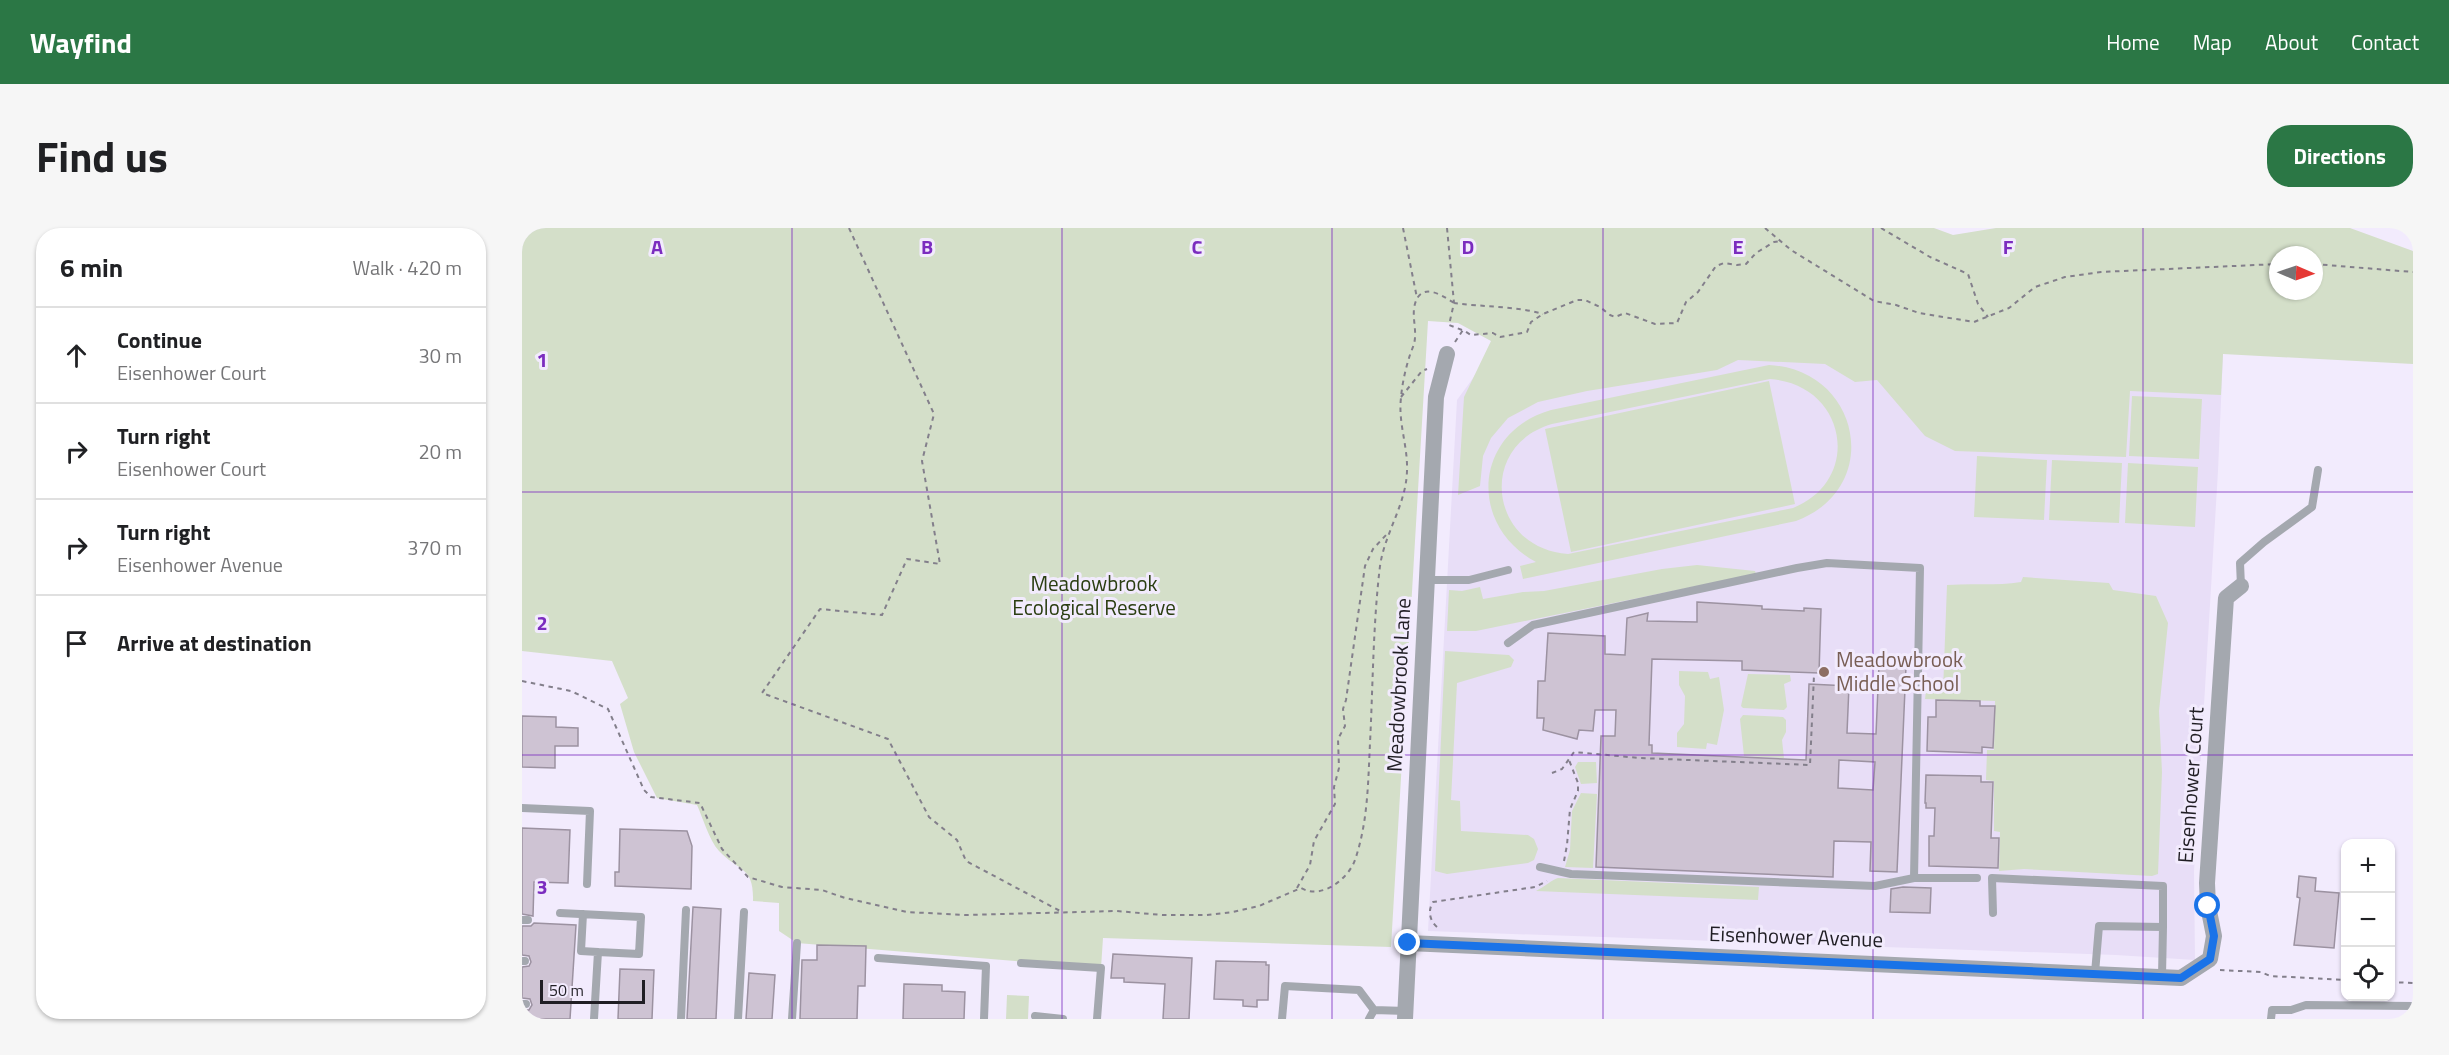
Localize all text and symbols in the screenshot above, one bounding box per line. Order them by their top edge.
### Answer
text: Wayfind [30,21,132,64]
text: Home [2106,26,2160,58]
text: Map [2193,26,2232,58]
text: About [2265,26,2318,58]
text: Contact [2351,26,2419,58]
text: Find us [36,124,168,188]
button: Directions [2267,125,2413,187]
text: A [651,231,663,262]
text: B [921,231,933,262]
text: C [1192,231,1203,262]
text: D [1462,231,1474,262]
text: E [1732,231,1744,262]
text: F [2003,231,2014,262]
north arrow [2269,246,2323,300]
text: 6 min [60,248,123,287]
text: Walk · 420 m [353,252,462,283]
text: Continue [117,323,202,357]
icon: ahead [60,339,93,372]
text: 30 m [418,340,462,371]
text: 1 [536,344,548,375]
text: Eisenhower Court [117,357,266,388]
text: Turn right [117,419,211,453]
icon: right [60,435,93,468]
text: 20 m [418,436,462,467]
text: Eisenhower Court [117,453,266,484]
text: Turn right [117,515,211,549]
icon: right [60,531,93,564]
text: 370 m [407,532,462,563]
text: Eisenhower Avenue [117,549,283,580]
park label: Meadowbrook Ecological Reserve [1012,567,1176,623]
street label: Meadowbrook Lane [1377,597,1419,773]
text: 2 [536,607,548,638]
text: Arrive at destination [117,626,312,660]
icon: arrive [60,627,93,660]
place label: Meadowbrook Middle School [1836,643,1963,699]
marker: Meadowbrook Middle School [1817,665,1831,679]
street label: Eisenhower Court [2169,705,2211,864]
map controls [2341,839,2395,1001]
button: + [2341,839,2395,893]
text: 3 [536,871,548,902]
route start [2194,892,2220,918]
button: − [2341,893,2395,947]
street label: Eisenhower Avenue [1708,917,1884,955]
route end [1394,929,1420,955]
button: locate [2341,947,2395,1001]
scale bar [540,977,645,1004]
text: 50 m [549,978,584,1002]

